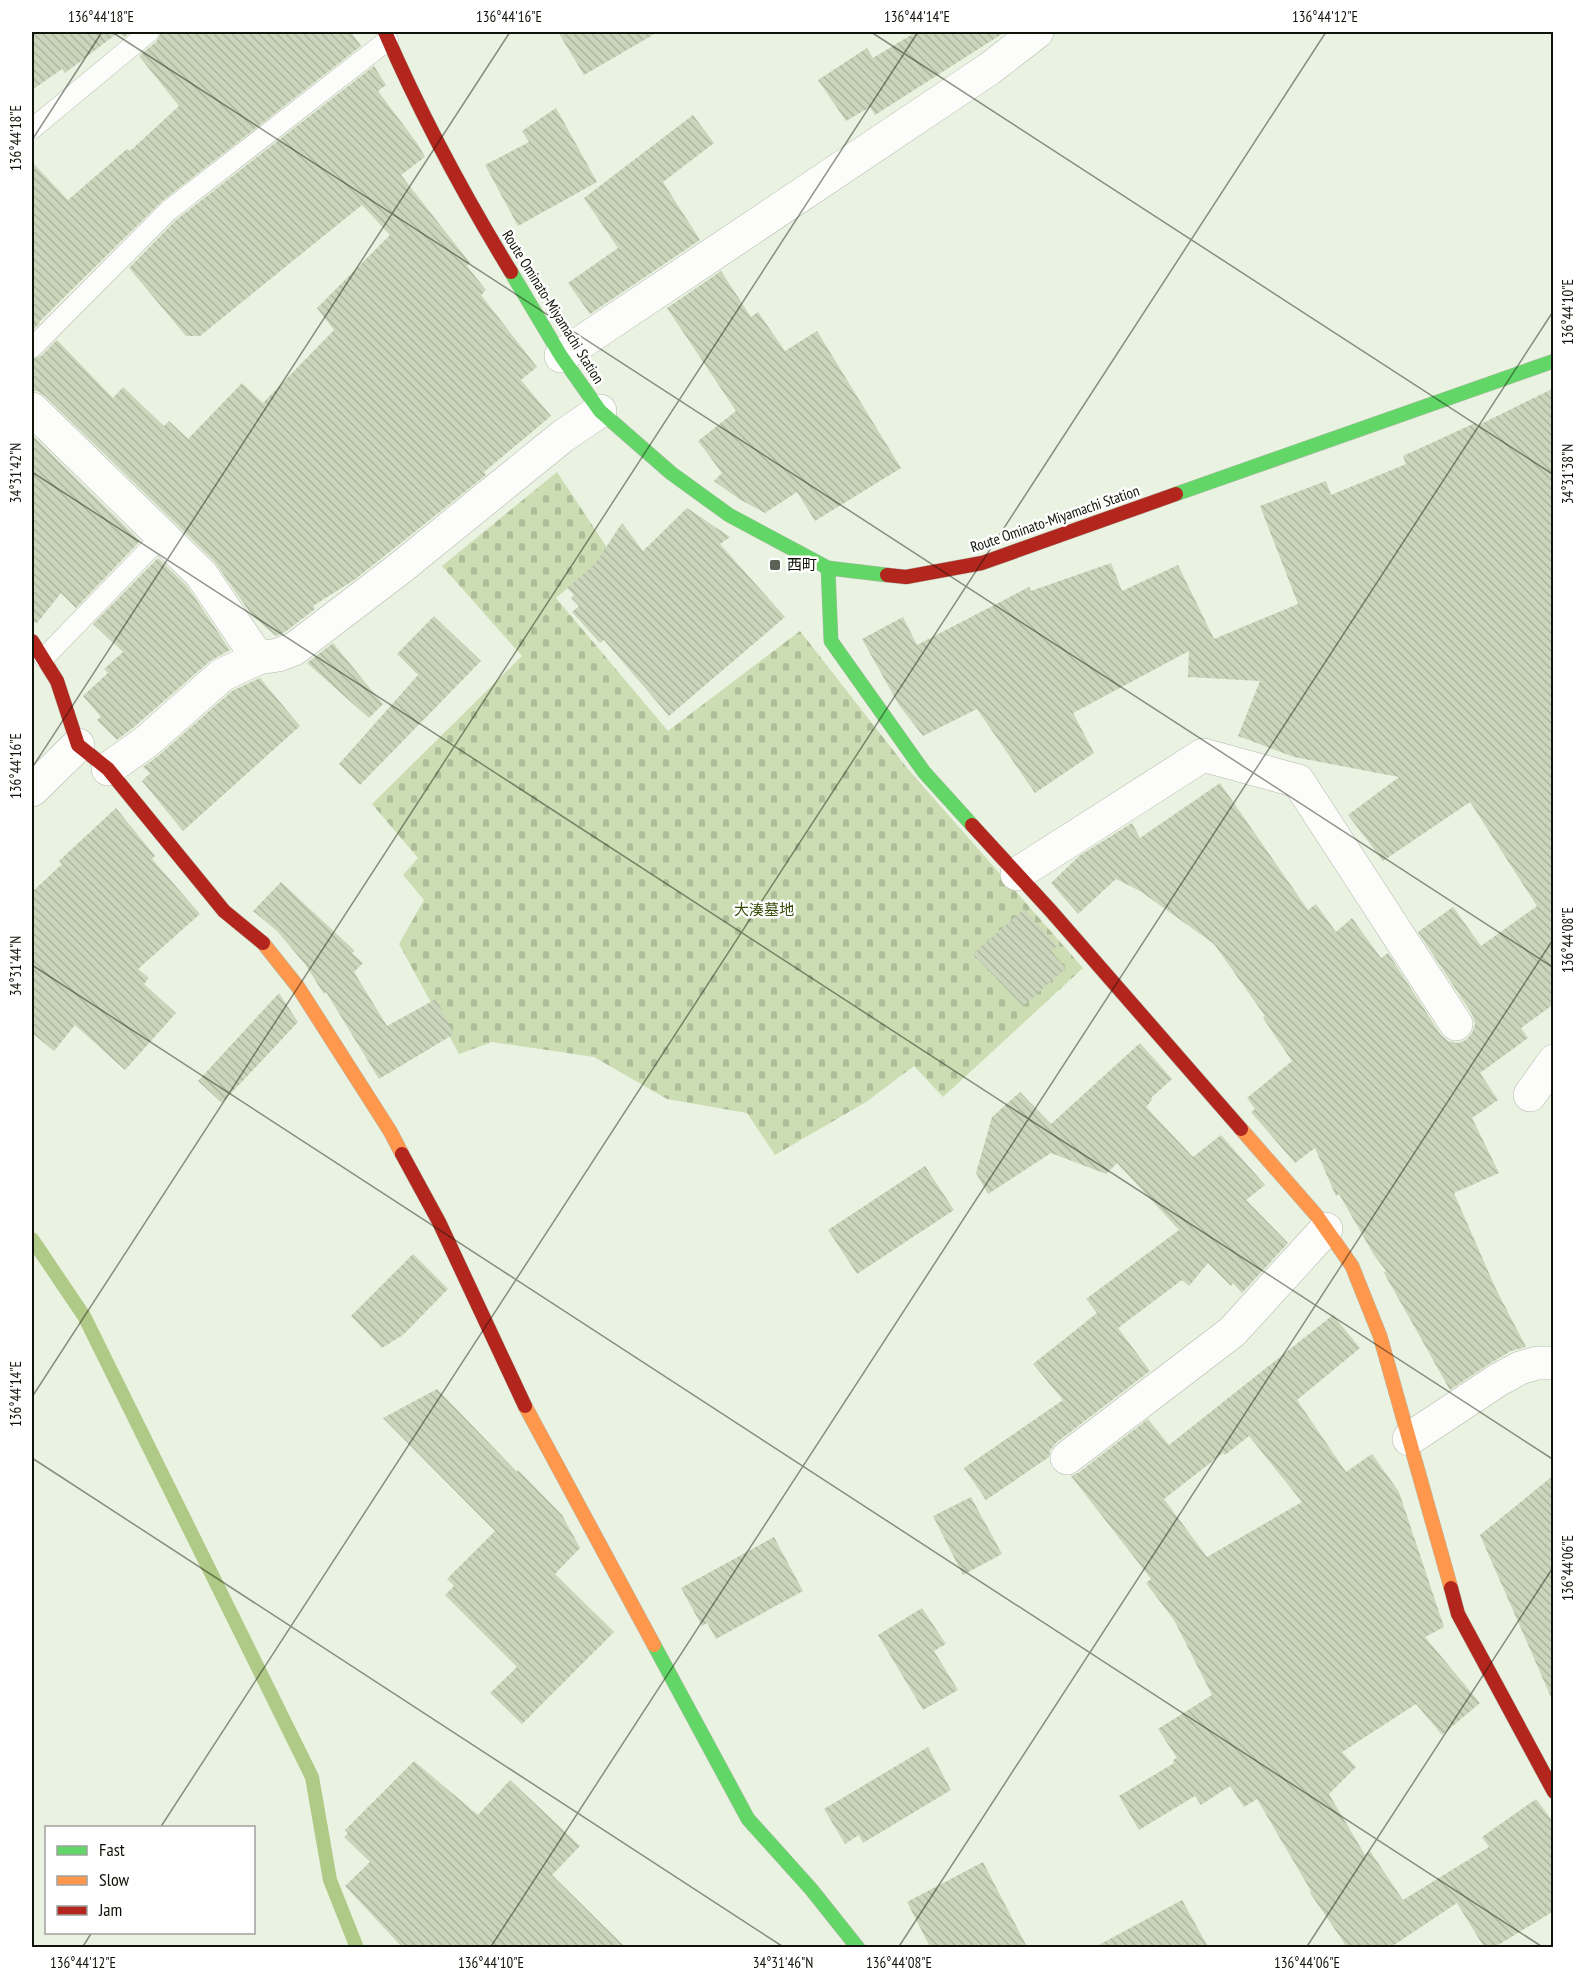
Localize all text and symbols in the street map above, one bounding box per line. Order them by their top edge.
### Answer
text: 136°44'18"E [68,7,134,26]
text: 136°44'16"E [476,7,542,26]
text: 136°44'14"E [884,7,950,26]
text: 136°44'12"E [1292,7,1358,26]
text: 136°44'18"E [6,105,25,171]
street label: Route Ominato-Miyamachi Station [498,227,608,387]
text: 136°44'10"E [1558,279,1577,345]
text: 34°31'42"N [6,443,25,503]
text: 34°31'38"N [1558,444,1577,504]
street label: Route Ominato-Miyamachi Station [968,481,1142,556]
place label: 西町 [787,555,817,574]
marker: 西町 [768,558,782,572]
text: 136°44'16"E [6,733,25,799]
park label: 大湊墓地 [734,900,794,919]
text: 136°44'08"E [1558,907,1577,973]
text: 34°31'44"N [6,936,25,996]
text: 136°44'14"E [6,1361,25,1427]
text: 136°44'06"E [1558,1535,1577,1601]
legend [45,1826,255,1934]
text: Fast [99,1838,125,1861]
text: Slow [99,1868,130,1891]
text: Jam [98,1898,122,1921]
text: 136°44'12"E [50,1953,116,1972]
text: 136°44'10"E [458,1953,524,1972]
text: 34°31'46"N [753,1953,813,1972]
text: 136°44'08"E [866,1953,932,1972]
text: 136°44'06"E [1274,1953,1340,1972]

